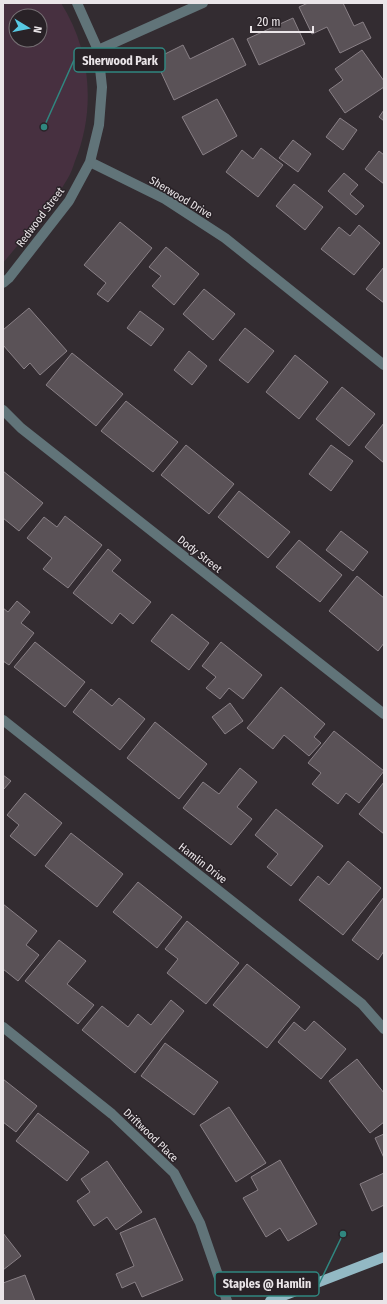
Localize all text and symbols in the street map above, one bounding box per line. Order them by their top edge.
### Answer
north arrow [8,8,48,48]
scale bar [251,8,313,34]
text: 20 m [257,15,281,29]
text: N [30,25,44,34]
callout: Sherwood Park [74,48,165,72]
text: Sherwood Park [82,54,159,68]
street label: Sherwood Drive [147,174,215,221]
street label: Redwood Street [14,185,67,250]
street label: Dody Street [175,533,225,576]
street label: Hamlin Drive [176,840,229,886]
street label: Driftwood Place [121,1106,181,1165]
callout: Staples @ Hamlin [215,1272,319,1296]
text: Staples @ Hamlin [223,1277,311,1291]

